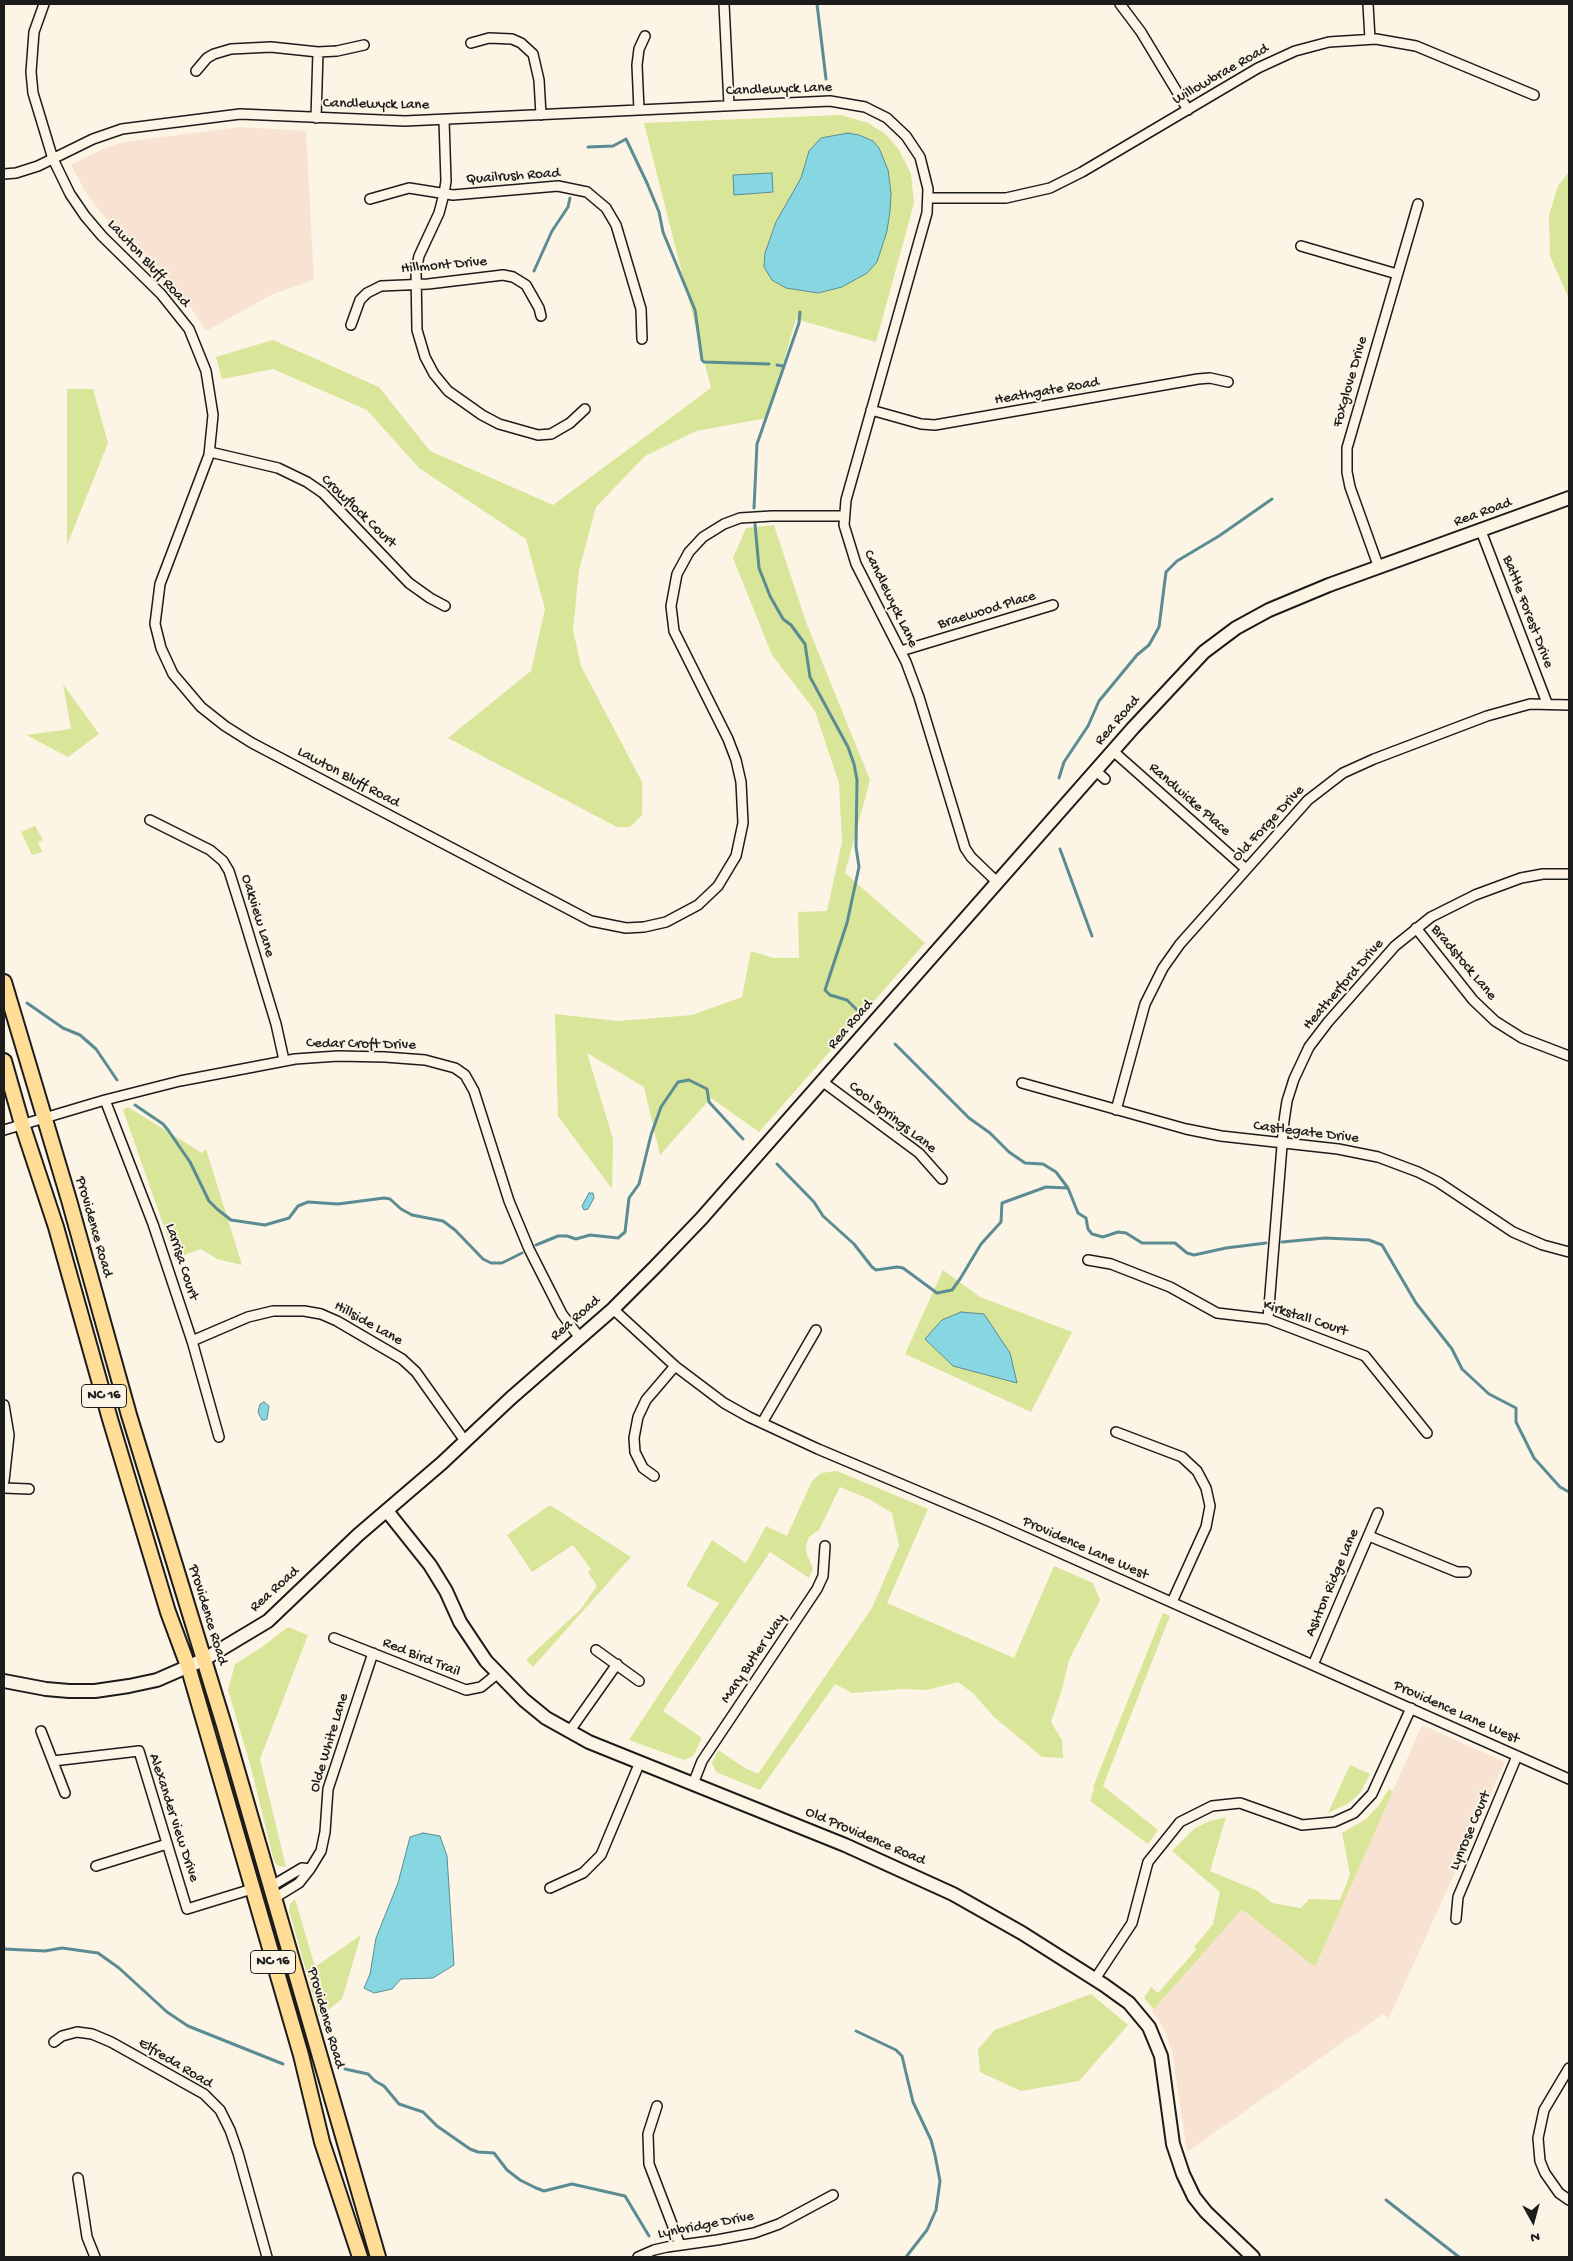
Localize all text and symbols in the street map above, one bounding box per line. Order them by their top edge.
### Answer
street label: Willowbrae Road [1170,40,1272,110]
street label: Candlewyck Lane [725,79,833,101]
street label: Candlewyck Lane [323,95,429,115]
street label: Quailrush Road [465,165,561,189]
street label: Lawton Bluff Road [103,216,193,312]
street label: Hillmont Drive [400,253,488,279]
street label: Foxglove Drive [1329,335,1373,429]
street label: Heathgate Road [993,374,1101,410]
street label: Crowflock Court [316,471,400,553]
street label: Rea Road [1452,494,1514,532]
street label: Candlewyck Lane [859,547,921,651]
street label: Battle Forest Drive [1497,553,1557,671]
street label: Braewood Place [936,588,1038,634]
street label: Rea Road [1091,692,1145,750]
street label: Lawton Bluff Road [294,743,402,813]
street label: Randwicke Place [1144,759,1234,841]
street label: Old Forge Drive [1229,782,1309,866]
street label: Oakview Lane [236,872,278,960]
street label: Bradstock Lane [1426,921,1500,1005]
street label: Heatherford Drive [1300,936,1388,1034]
street label: Rea Road [824,996,878,1054]
street label: Cedar Croft Drive [306,1035,416,1055]
street label: Cool Springs Lane [844,1078,940,1158]
street label: Castlegate Drive [1252,1118,1360,1148]
street label: Providence Road [70,1175,116,1279]
street label: Larrisa Court [160,1221,202,1303]
street label: Rea Road [547,1292,605,1346]
street label: Kirkstall Court [1260,1297,1350,1341]
street label: Hillside Lane [330,1298,406,1350]
road number: NC 16 [82,1384,126,1408]
street label: Providence Lane West [1019,1513,1151,1585]
street label: Ashton Ridge Lane [1302,1526,1364,1640]
street label: Providence Road [183,1563,231,1667]
street label: Rea Road [247,1563,303,1617]
street label: Mary Butler Way [717,1611,791,1707]
street label: Red Bird Trail [379,1634,463,1682]
street label: Providence Lane West [1390,1677,1522,1749]
street label: Olde White Lane [306,1691,354,1795]
street label: Alexander view Drive [144,1751,202,1885]
street label: Lynrose Court [1446,1789,1496,1873]
street label: Old Providence Road [802,1804,928,1870]
road number: NC 16 [250,1950,296,1974]
street label: Providence Road [302,1966,348,2070]
street label: Elfreda Road [134,2035,216,2093]
north arrow [1508,2196,1558,2246]
street label: Lynbridge Drive [656,2208,756,2244]
text: N [1529,2227,1540,2245]

